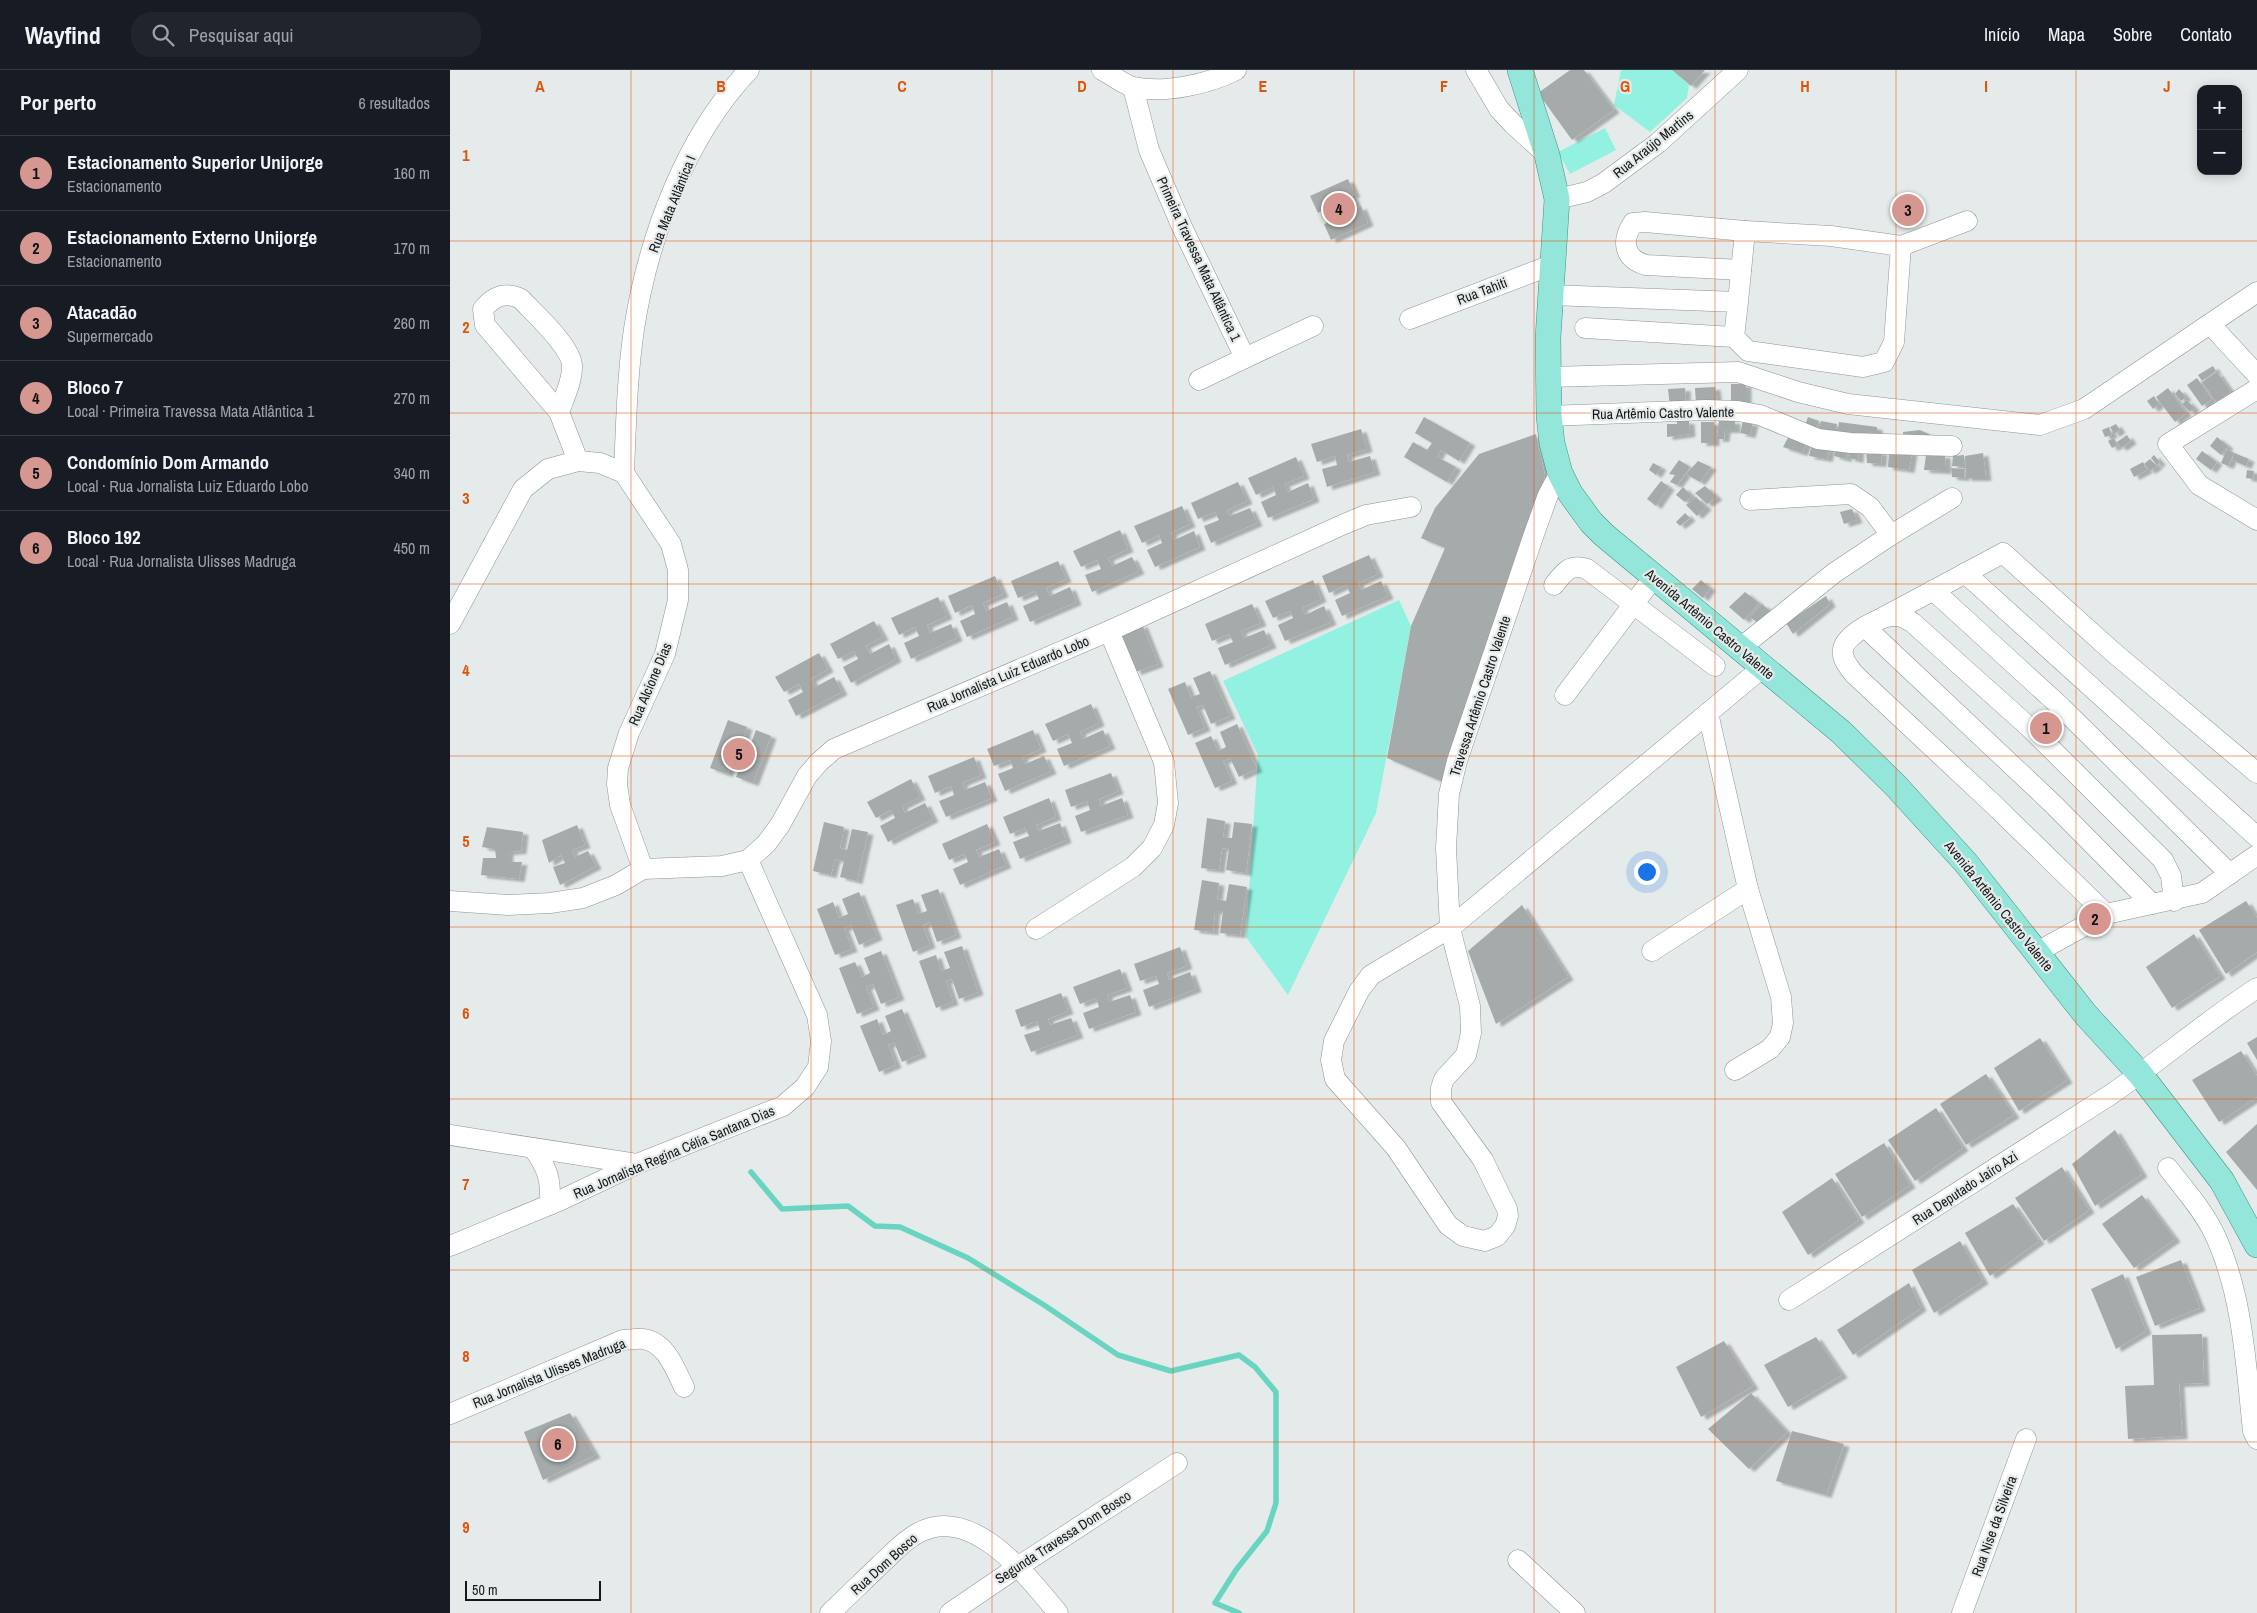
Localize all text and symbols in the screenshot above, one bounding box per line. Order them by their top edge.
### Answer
search box [131,12,481,57]
text: Wayfind [25,19,101,51]
icon: search [149,21,177,49]
text: Pesquisar aqui [189,22,294,48]
text: Início [1984,22,2020,47]
text: Mapa [2048,22,2085,47]
text: Sobre [2113,22,2152,47]
text: Contato [2180,22,2232,47]
text: A [535,75,545,97]
text: B [716,75,726,97]
text: C [897,75,907,97]
text: D [1077,75,1087,97]
text: E [1259,75,1268,97]
text: F [1440,75,1448,97]
text: G [1620,75,1630,97]
text: H [1800,75,1810,97]
text: I [1984,75,1988,97]
text: J [2163,75,2171,97]
map controls [2197,85,2242,175]
button: + [2197,85,2242,130]
text: Por perto [20,88,97,117]
text: 6 resultados [359,92,430,114]
street label: Rua Araújo Martins [1609,106,1697,182]
button: − [2197,130,2242,175]
text: 1 [462,144,470,166]
text: Estacionamento Superior Unijorge [67,149,323,175]
street label: Rua Mata Atlântica I [644,153,700,255]
text: 1 [32,162,40,184]
text: 160 m [394,162,430,184]
street label: Primeira Travessa Mata Atlântica 1 [1153,174,1245,345]
text: Estacionamento [67,175,162,197]
pin: 4 [1323,190,1355,228]
pin: 3 [1892,191,1924,229]
text: Estacionamento Externo Unijorge [67,224,317,250]
text: 2 [32,237,40,259]
text: 170 m [394,237,430,259]
text: Estacionamento [67,250,162,272]
street label: Rua Tahiti [1454,273,1510,309]
text: Atacadão [67,299,137,325]
text: 3 [32,312,40,334]
text: 260 m [394,312,430,334]
text: 2 [462,316,470,338]
text: Supermercado [67,325,153,347]
text: Bloco 7 [67,374,123,400]
text: 4 [32,387,40,409]
text: 270 m [394,387,430,409]
text: Local · Primeira Travessa Mata Atlântica 1 [67,400,314,422]
street label: Rua Artêmio Castro Valente [1592,403,1734,423]
text: Condomínio Dom Armando [67,449,269,475]
text: 5 [32,462,40,484]
text: 340 m [394,462,430,484]
text: Local · Rua Jornalista Luiz Eduardo Lobo [67,475,308,497]
text: 3 [462,487,470,509]
text: Bloco 192 [67,524,141,550]
text: 6 [32,537,40,559]
text: 450 m [394,537,430,559]
text: Local · Rua Jornalista Ulisses Madruga [67,550,296,572]
street label: Avenida Artêmio Castro Valente [1641,564,1778,683]
street label: Travessa Artêmio Castro Valente [1446,613,1514,779]
street label: Rua Jornalista Luiz Eduardo Lobo [924,632,1092,716]
street label: Rua Alcione Dias [624,639,676,728]
text: 4 [462,659,470,681]
pin: 1 [2030,709,2062,747]
pin: 5 [723,735,755,773]
text: 5 [462,830,470,852]
street label: Avenida Artêmio Castro Valente [1940,836,2057,975]
your location [1634,859,1660,885]
pin: 2 [2079,900,2111,938]
text: 6 [462,1002,470,1024]
street label: Rua Jornalista Regina Célia Santana Dias [571,1101,778,1203]
street label: Rua Deputado Jaíro Azi [1909,1147,2021,1229]
text: 7 [462,1173,470,1195]
street label: Rua Jornalista Ulisses Madruga [470,1334,629,1412]
text: 8 [462,1345,470,1367]
pin: 6 [542,1425,574,1463]
street label: Rua Nise da Silveira [1967,1473,2021,1579]
street label: Segunda Travessa Dom Bosco [992,1486,1134,1588]
text: 9 [462,1516,470,1538]
street label: Rua Dom Bosco [847,1529,921,1599]
scale bar [465,1578,601,1601]
text: 50 m [472,1581,498,1599]

